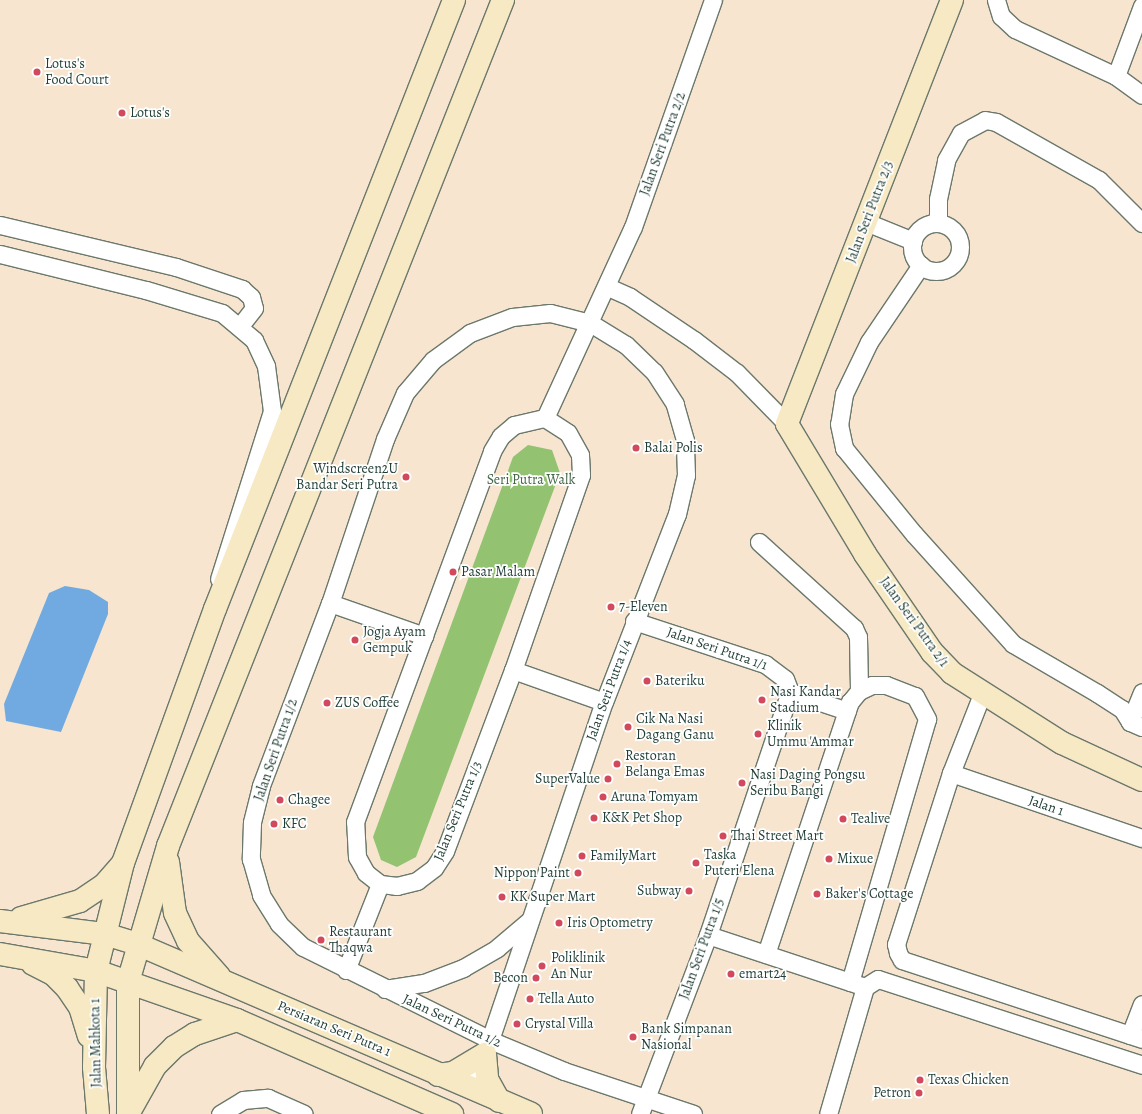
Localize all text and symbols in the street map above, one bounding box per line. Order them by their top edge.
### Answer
place label: Lotus's Food Court [45,56,109,88]
marker: Lotus's Food Court [32,67,42,77]
street label: Jalan Seri Putra 2/2 [636,90,690,198]
place label: Lotus's [130,105,170,121]
marker: Lotus's [117,108,127,118]
street label: Jalan Seri Putra 2/3 [843,159,897,265]
place label: Balai Polis [644,440,703,456]
marker: Balai Polis [631,443,641,453]
place label: Windscreen2U Bandar Seri Putra [296,461,398,494]
marker: Windscreen2U Bandar Seri Putra [401,472,411,482]
park label: Seri Putra Walk [487,472,575,488]
place label: Pasar Malam [461,564,535,580]
marker: Pasar Malam [448,567,458,577]
street label: Jalan Seri Putra 2/1 [876,574,952,670]
place label: 7-Eleven [619,599,668,615]
marker: 7-Eleven [606,602,616,612]
place label: Jogja Ayam Gempuk [363,624,426,656]
street label: Jalan Seri Putra 1/1 [665,624,769,674]
marker: Jogja Ayam Gempuk [350,635,360,645]
street label: Jalan Seri Putra 1/4 [583,637,635,743]
place label: Bateriku [655,673,705,689]
marker: Bateriku [642,676,652,686]
place label: Nasi Kandar Stadium [770,684,841,716]
place label: ZUS Coffee [335,695,399,711]
marker: Nasi Kandar Stadium [757,695,767,705]
street label: Jalan Seri Putra 1/2 [251,697,301,803]
marker: ZUS Coffee [322,698,332,708]
place label: Cik Na Nasi Dagang Ganu [636,711,714,744]
place label: Klinik Ummu 'Ammar [767,718,854,750]
marker: Cik Na Nasi Dagang Ganu [623,722,633,732]
marker: Klinik Ummu 'Ammar [752,728,764,740]
place label: Restoran Belanga Emas [625,748,705,780]
street label: Jalan Seri Putra 1/3 [430,759,486,863]
marker: Restoran Belanga Emas [612,759,622,769]
place label: Nasi Daging Pongsu Seribu Bangi [750,767,865,800]
place label: SuperValue [535,771,600,787]
marker: SuperValue [603,774,613,784]
marker: Nasi Daging Pongsu Seribu Bangi [737,778,747,788]
place label: Aruna Tomyam [611,789,698,805]
place label: Chagee [288,792,330,808]
marker: Aruna Tomyam [598,792,608,802]
street label: Jalan 1 [1026,792,1066,820]
marker: Chagee [275,795,285,805]
place label: K&K Pet Shop [602,810,682,826]
place label: Tealive [851,811,890,827]
marker: K&K Pet Shop [589,813,599,823]
marker: Tealive [838,814,848,824]
place label: KFC [282,816,307,832]
marker: KFC [269,819,279,829]
place label: Thai Street Mart [731,828,824,844]
marker: Thai Street Mart [718,831,728,841]
place label: Taska Puteri Elena [704,847,774,880]
place label: FamilyMart [590,848,656,864]
marker: FamilyMart [577,851,587,861]
place label: Mixue [837,851,873,867]
marker: Mixue [824,854,834,864]
marker: Taska Puteri Elena [691,858,701,868]
place label: Nippon Paint [494,865,570,881]
marker: Nippon Paint [573,868,583,878]
place label: Subway [637,883,681,899]
marker: Subway [684,886,694,896]
place label: Baker's Cottage [825,886,914,902]
place label: KK Super Mart [510,889,595,905]
marker: Baker's Cottage [812,889,822,899]
marker: KK Super Mart [497,892,507,902]
street label: Jalan Seri Putra 1/5 [676,896,728,1002]
place label: Iris Optometry [567,915,653,931]
marker: Iris Optometry [554,918,564,928]
place label: Restaurant Thaqwa [329,924,392,956]
marker: Restaurant Thaqwa [316,935,326,945]
place label: Poliklinik An Nur [551,950,605,982]
marker: Poliklinik An Nur [536,960,548,972]
place label: emart24 [739,966,786,982]
marker: emart24 [726,969,736,979]
place label: Becon [493,970,528,986]
marker: Becon [531,973,541,983]
street label: Jalan Seri Putra 1/2 [400,991,504,1051]
place label: Tella Auto [538,991,594,1007]
marker: Tella Auto [525,994,535,1004]
street label: Persiaran Seri Putra 1 [275,997,393,1061]
street label: Jalan Mahkota 1 [87,998,105,1088]
place label: Crystal Villa [525,1016,594,1032]
marker: Crystal Villa [512,1019,522,1029]
place label: Bank Simpanan Nasional [641,1021,732,1054]
marker: Bank Simpanan Nasional [628,1032,638,1042]
place label: Texas Chicken [928,1072,1009,1088]
marker: Texas Chicken [915,1075,925,1085]
place label: Petron [873,1085,911,1101]
marker: Petron [914,1088,924,1098]

